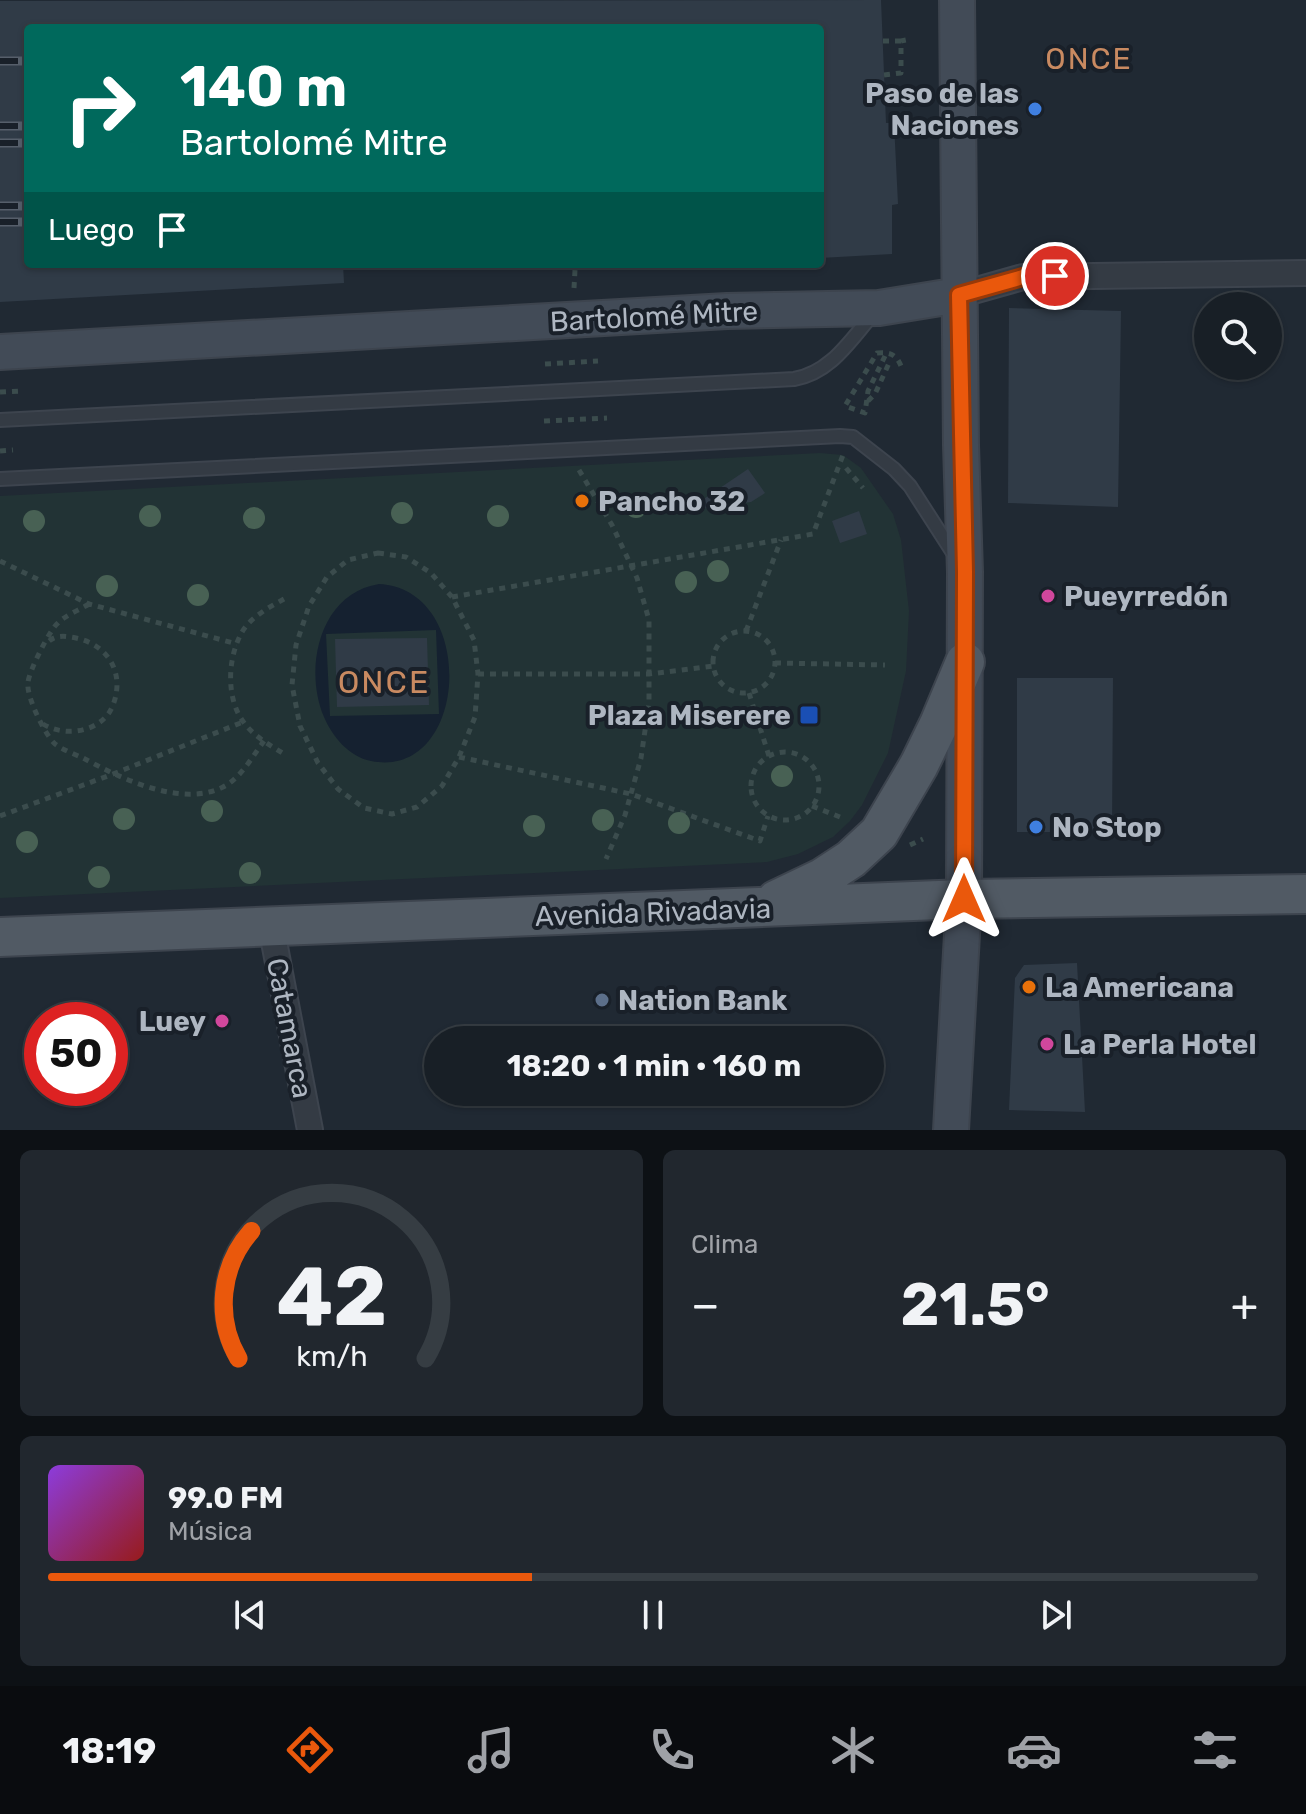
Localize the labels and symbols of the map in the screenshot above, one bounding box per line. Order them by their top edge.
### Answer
district label: ONCE [1045,41,1133,77]
place label: Paso de las Naciones [865,77,1019,142]
marker: Paso de las Naciones [1026,100,1044,118]
pin [1021,242,1089,310]
street label: Bartolomé Mitre [549,295,759,338]
place label: Pancho 32 [598,485,746,518]
marker: Pancho 32 [573,492,591,510]
place label: Pueyrredón [1064,580,1228,613]
marker: Pueyrredón [1039,587,1057,605]
district label: ONCE [338,663,430,701]
place label: Plaza Miserere [588,699,791,732]
marker: Plaza Miserere [798,704,820,726]
place label: No Stop [1052,811,1162,844]
marker: No Stop [1027,818,1045,836]
position arrow [922,857,1006,941]
street label: Avenida Rivadavia [534,892,772,933]
street label: Catamarca [260,955,319,1101]
place label: La Americana [1045,971,1234,1004]
marker: La Americana [1020,978,1038,996]
place label: Nation Bank [618,984,788,1017]
marker: Nation Bank [593,991,611,1009]
speed limit sign: 50 [24,1002,128,1106]
place label: Luey [139,1005,206,1038]
marker: Luey [213,1012,231,1030]
place label: La Perla Hotel [1063,1028,1256,1061]
marker: La Perla Hotel [1038,1035,1056,1053]

